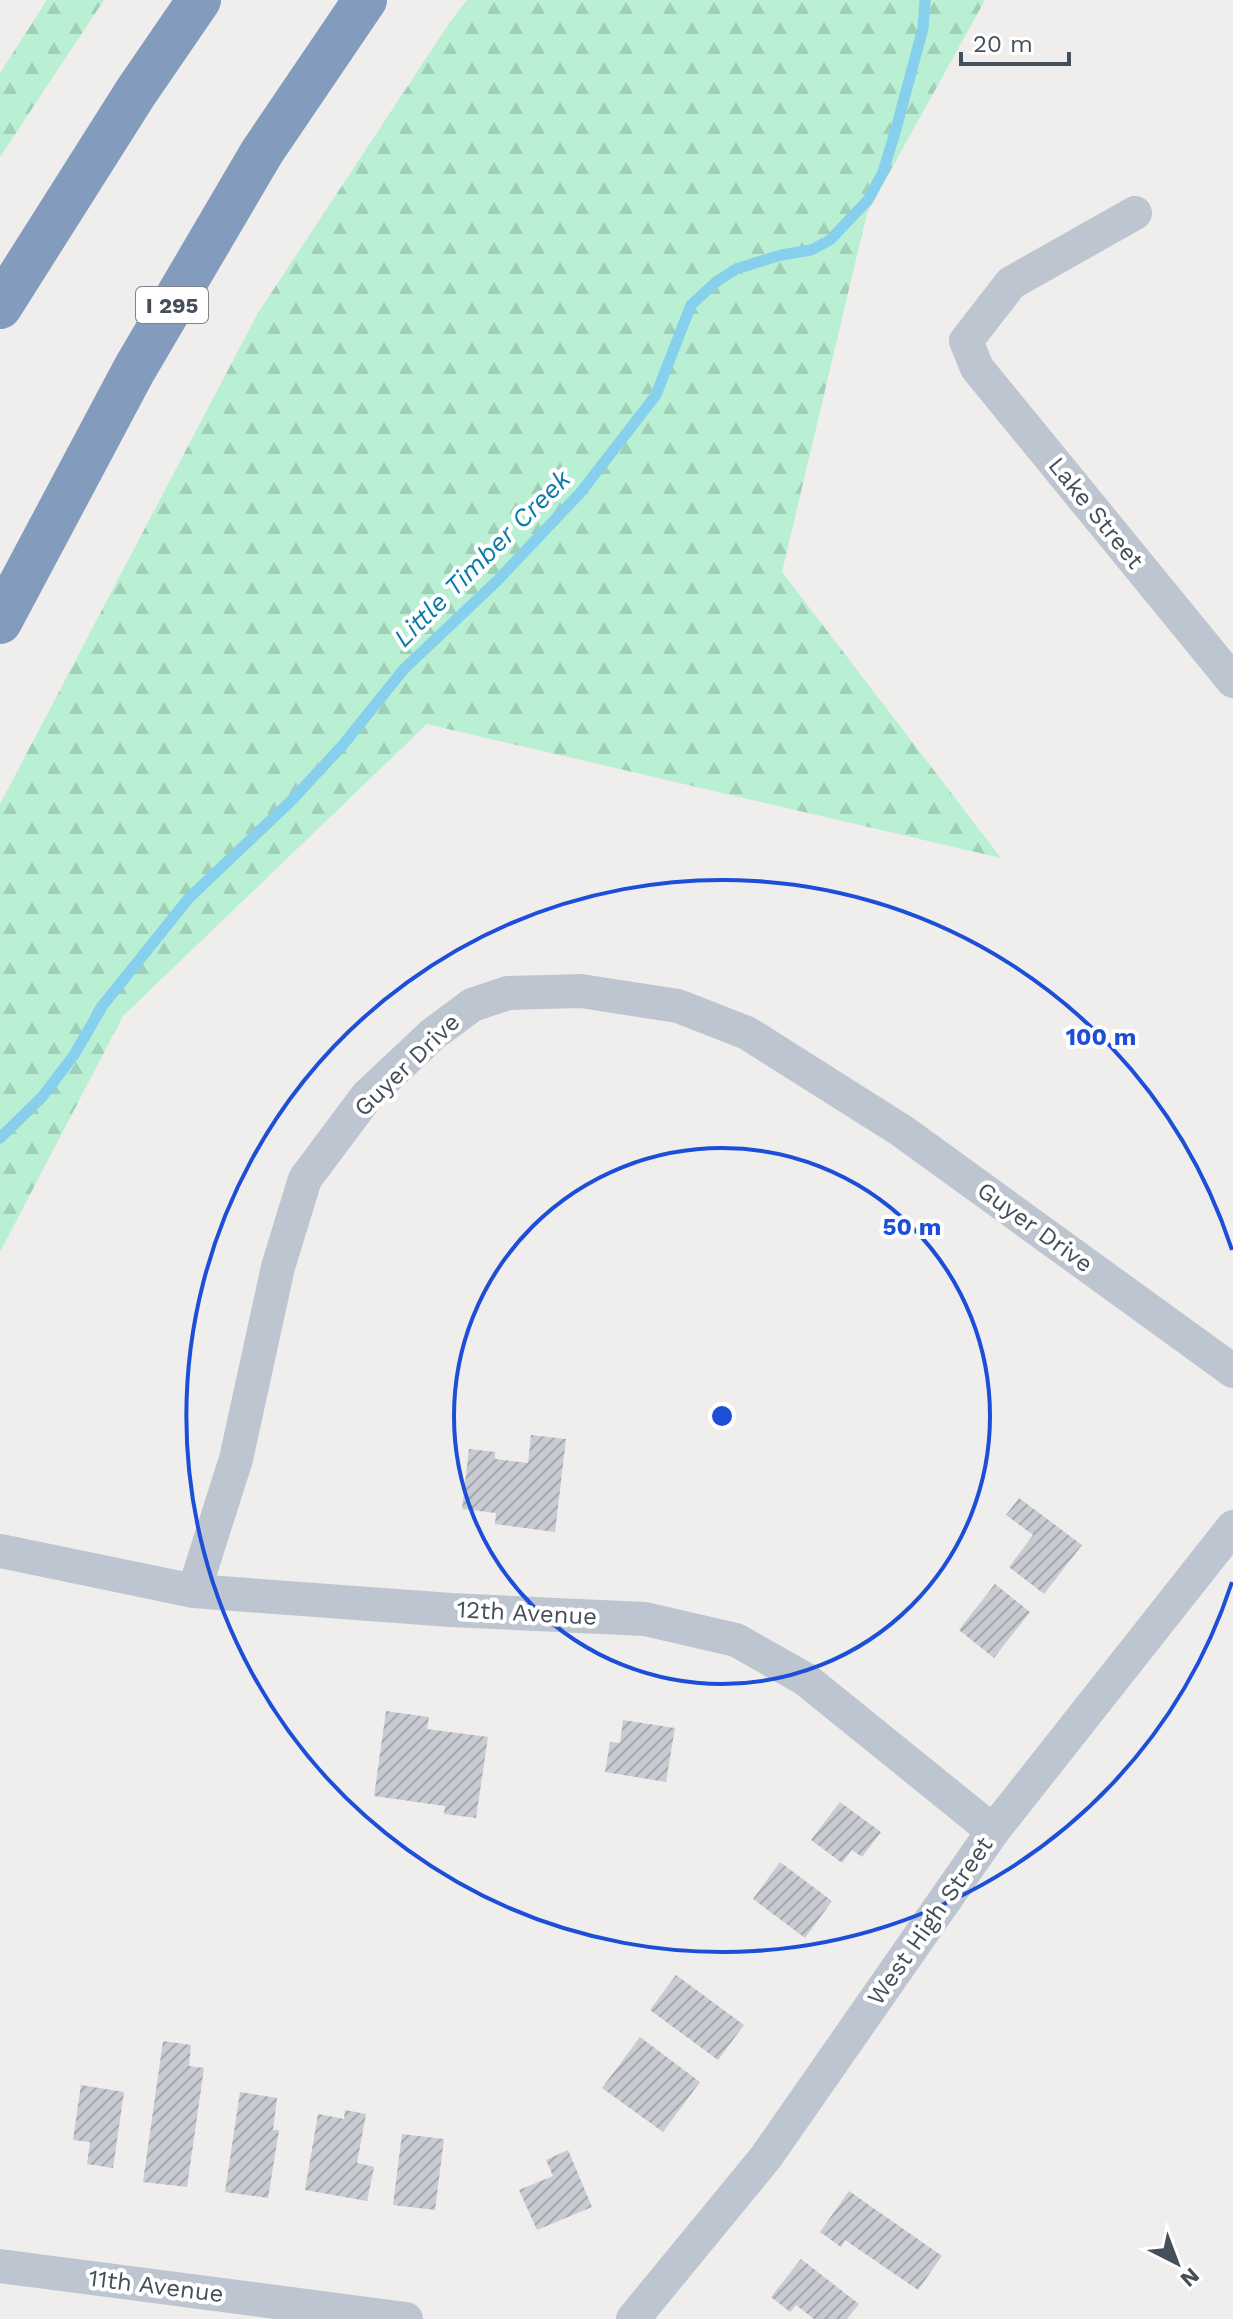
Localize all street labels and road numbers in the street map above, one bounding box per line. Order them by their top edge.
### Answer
road number: I 295 [136,287,208,323]
street label: Lake Street [1043,452,1149,574]
street label: Guyer Drive [349,1008,465,1122]
street label: Guyer Drive [972,1176,1098,1278]
street label: 12th Avenue [456,1595,598,1631]
street label: West High Street [861,1831,999,2011]
street label: 11th Avenue [87,2264,225,2308]

